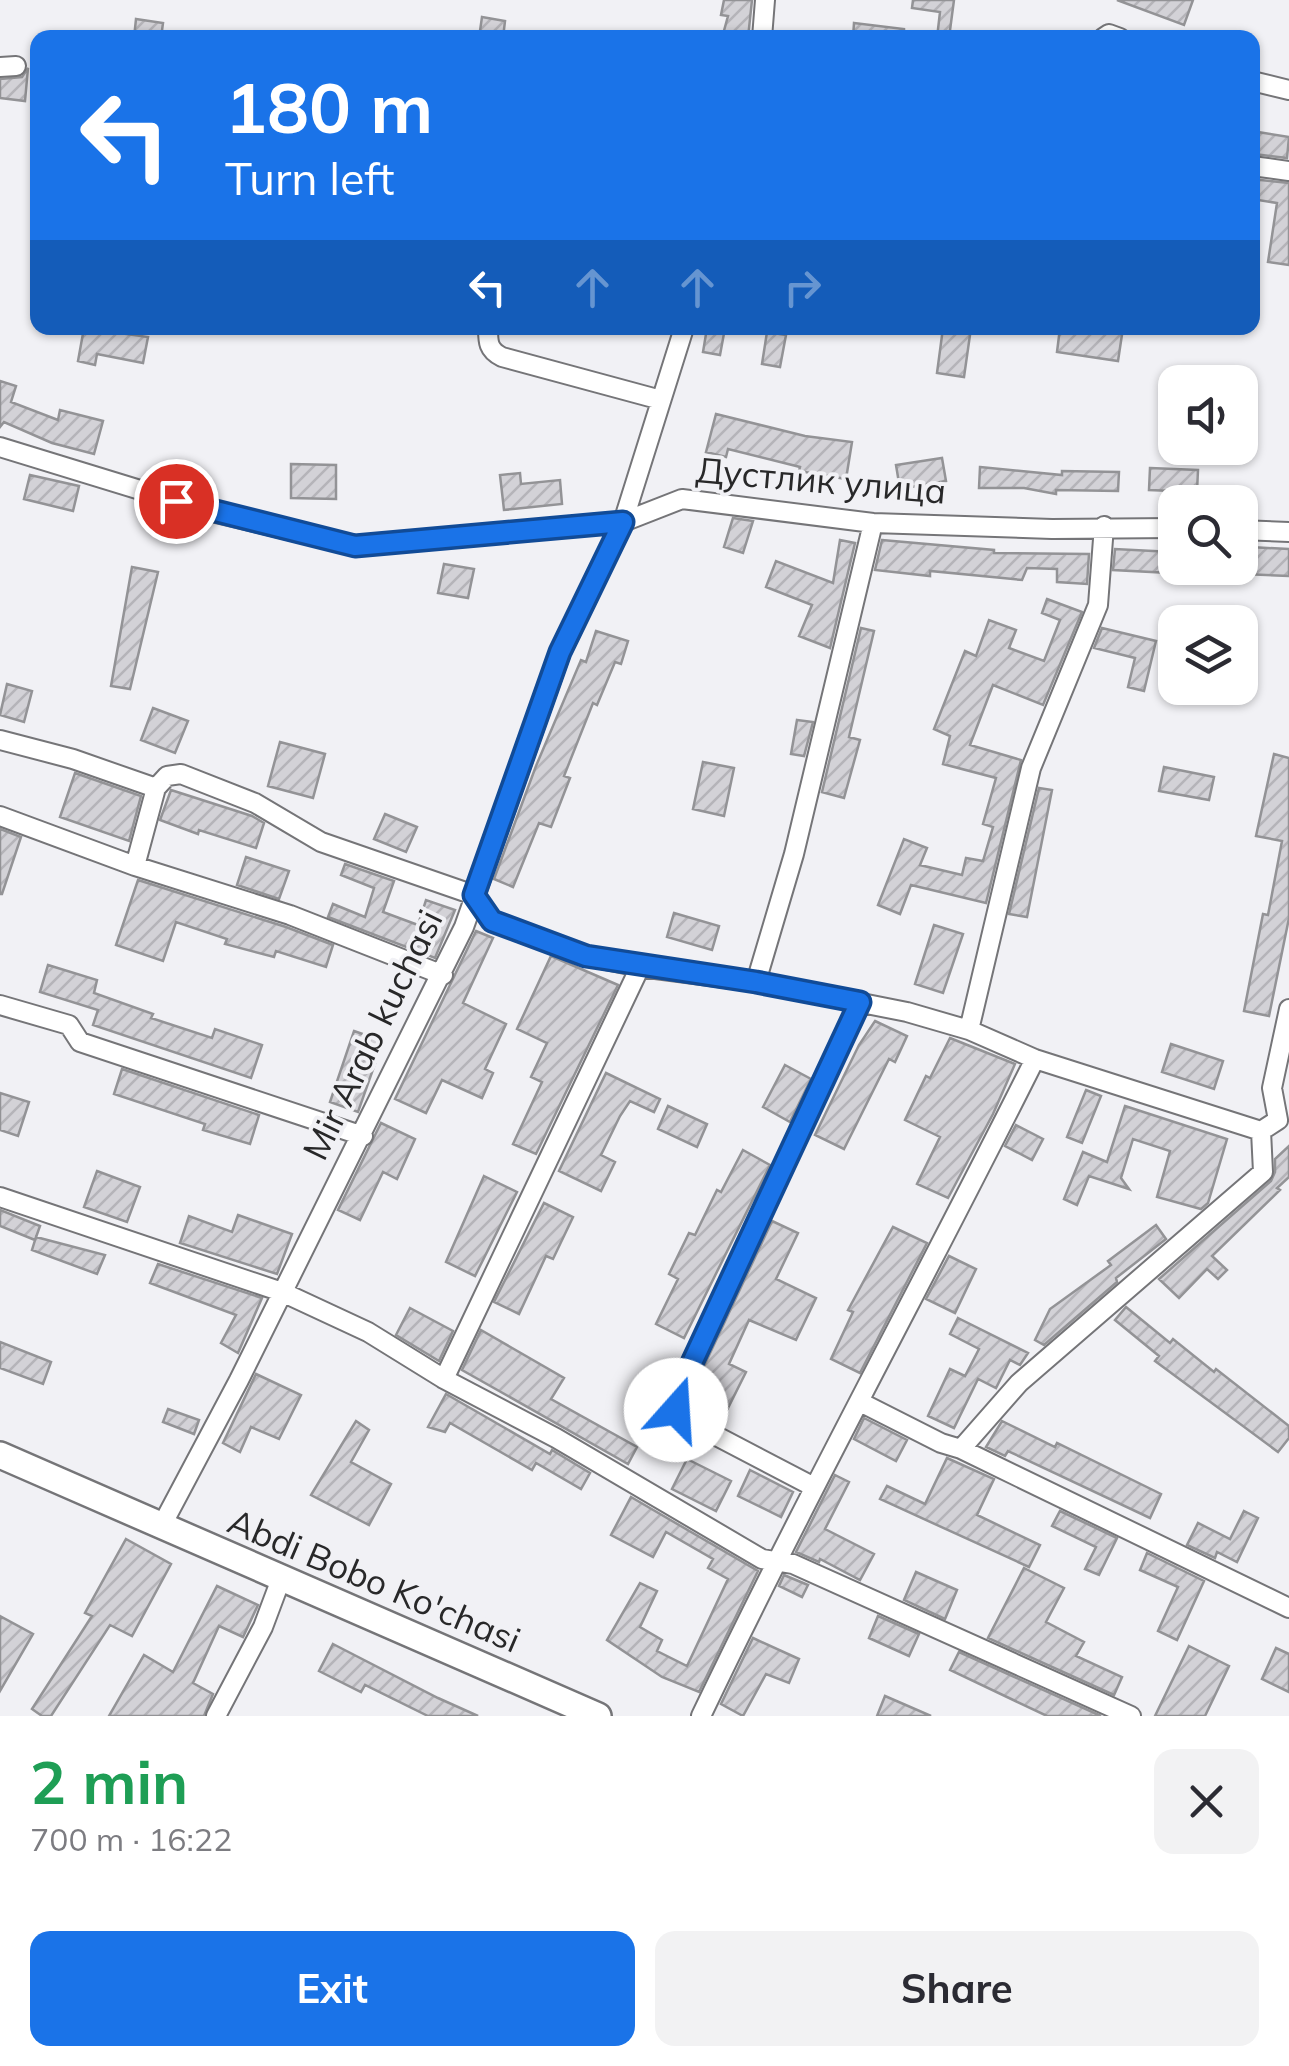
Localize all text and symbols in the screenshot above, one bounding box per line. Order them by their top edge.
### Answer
text: 180 m [225,63,433,151]
icon: left [60,70,190,200]
text: Turn left [225,150,394,206]
icon: left [460,260,515,315]
icon: ahead [565,260,620,315]
icon: ahead [670,260,725,315]
icon: right [775,260,830,315]
map controls [1158,365,1258,705]
button: sound [1158,365,1258,465]
street label: Дустлик улица [694,447,948,513]
pin [134,459,219,544]
icon: arrive [149,474,204,529]
button: search [1158,485,1258,585]
button: layers [1158,605,1258,705]
street label: Mir Arab kuchasi [293,903,452,1167]
position arrow [624,1358,728,1462]
street label: Abdi Bobo Ko'chasi [222,1499,527,1662]
text: 2 min [30,1744,188,1819]
button: close [1154,1749,1259,1854]
text: 700 m · 16:22 [30,1819,232,1859]
button: Exit [30,1931,635,2046]
button: Share [655,1931,1259,2046]

